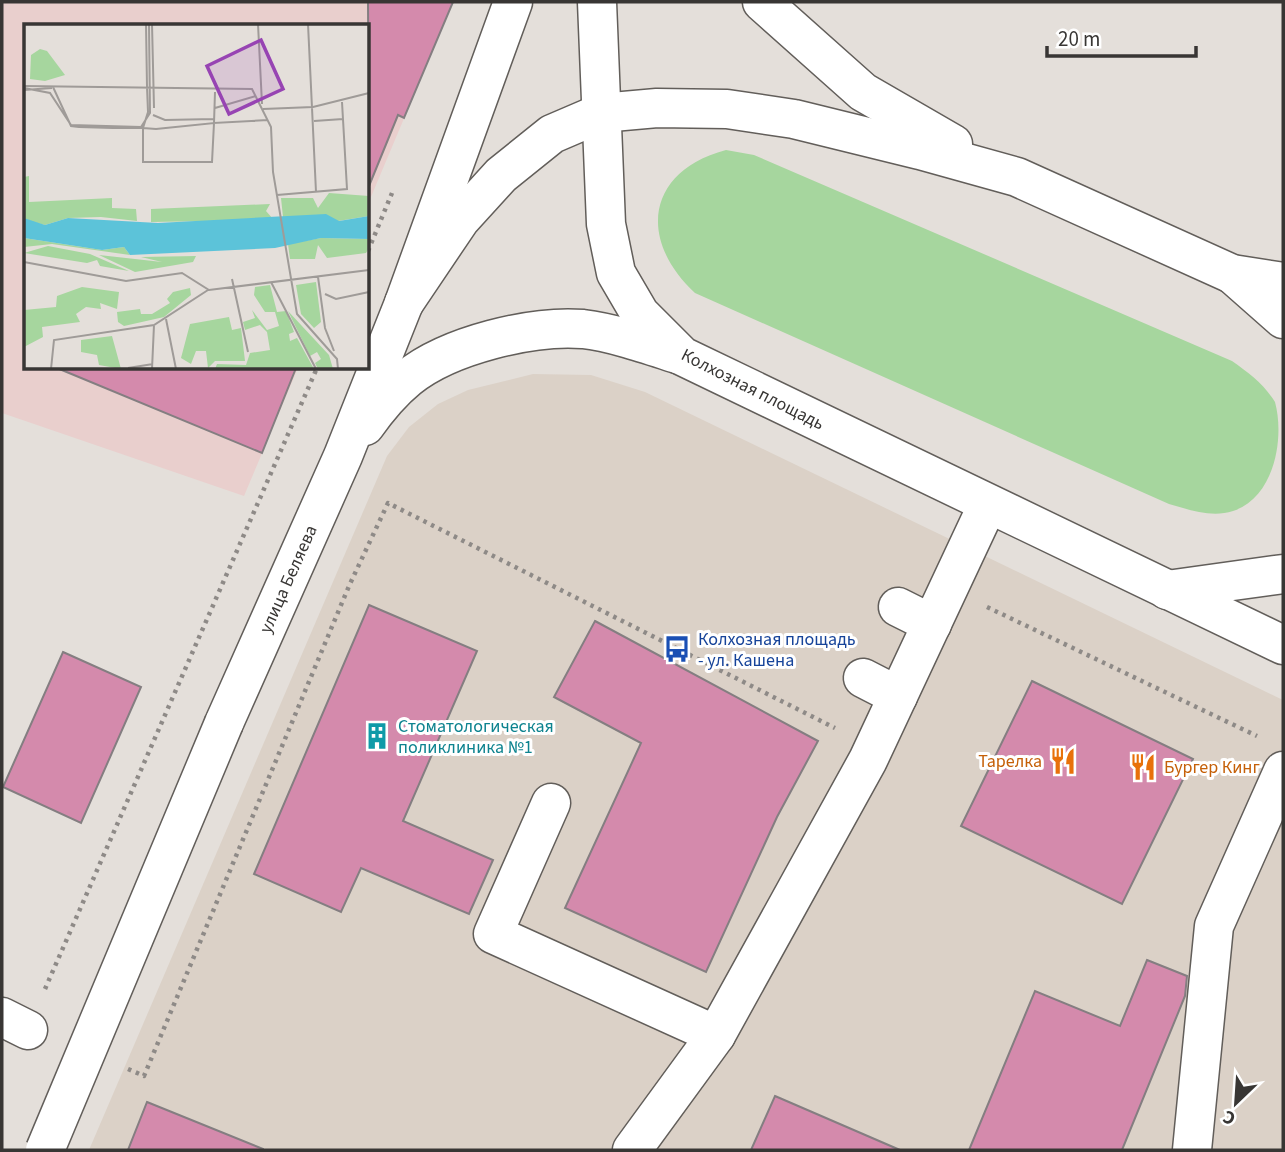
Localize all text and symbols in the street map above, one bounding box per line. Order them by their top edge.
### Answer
scale bar [1047,14,1196,58]
inset map [24,24,369,369]
text: 20 m [1058,24,1100,54]
street label: Колхозная площадь [677,343,829,436]
street label: улица Беляева [253,521,323,637]
place label: Колхозная площадь - ул. Кашена [698,627,856,673]
bus stop icon: Колхозная площадь - ул. Кашена [662,634,692,664]
place label: Стоматологическая поликлиника №1 [398,714,554,760]
building icon: Стоматологическая поликлиника №1 [362,721,392,751]
restaurant icon: Тарелка [1048,746,1078,776]
place label: Тарелка [978,749,1042,774]
restaurant icon: Бургер Кинг [1128,752,1158,782]
place label: Бургер Кинг [1164,755,1260,780]
north arrow [1201,1068,1271,1138]
text: С [1219,1102,1240,1132]

